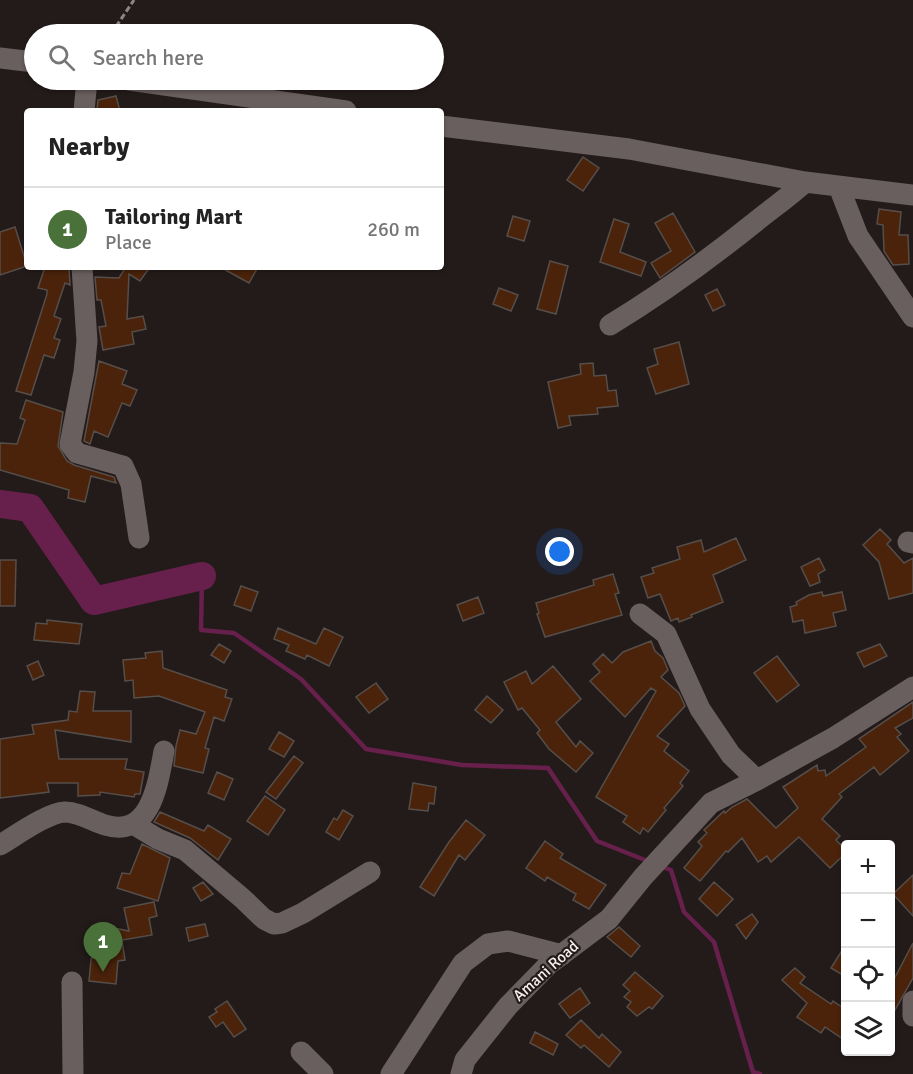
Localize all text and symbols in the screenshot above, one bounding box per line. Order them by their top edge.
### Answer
search box [24,24,444,90]
icon: search [45,41,78,74]
text: Search here [93,44,204,71]
text: Nearby [48,131,129,163]
text: Tailoring Mart [105,203,243,230]
text: 1 [62,217,73,242]
text: 260 m [367,217,420,242]
text: Place [105,230,152,255]
your location [545,537,574,566]
map controls [841,840,895,1056]
button: + [841,840,895,894]
button: − [841,894,895,948]
pin: 1 [84,922,122,972]
street label: Amani Road [509,936,583,1006]
button: locate [841,948,895,1002]
button: layers [841,1002,895,1056]

